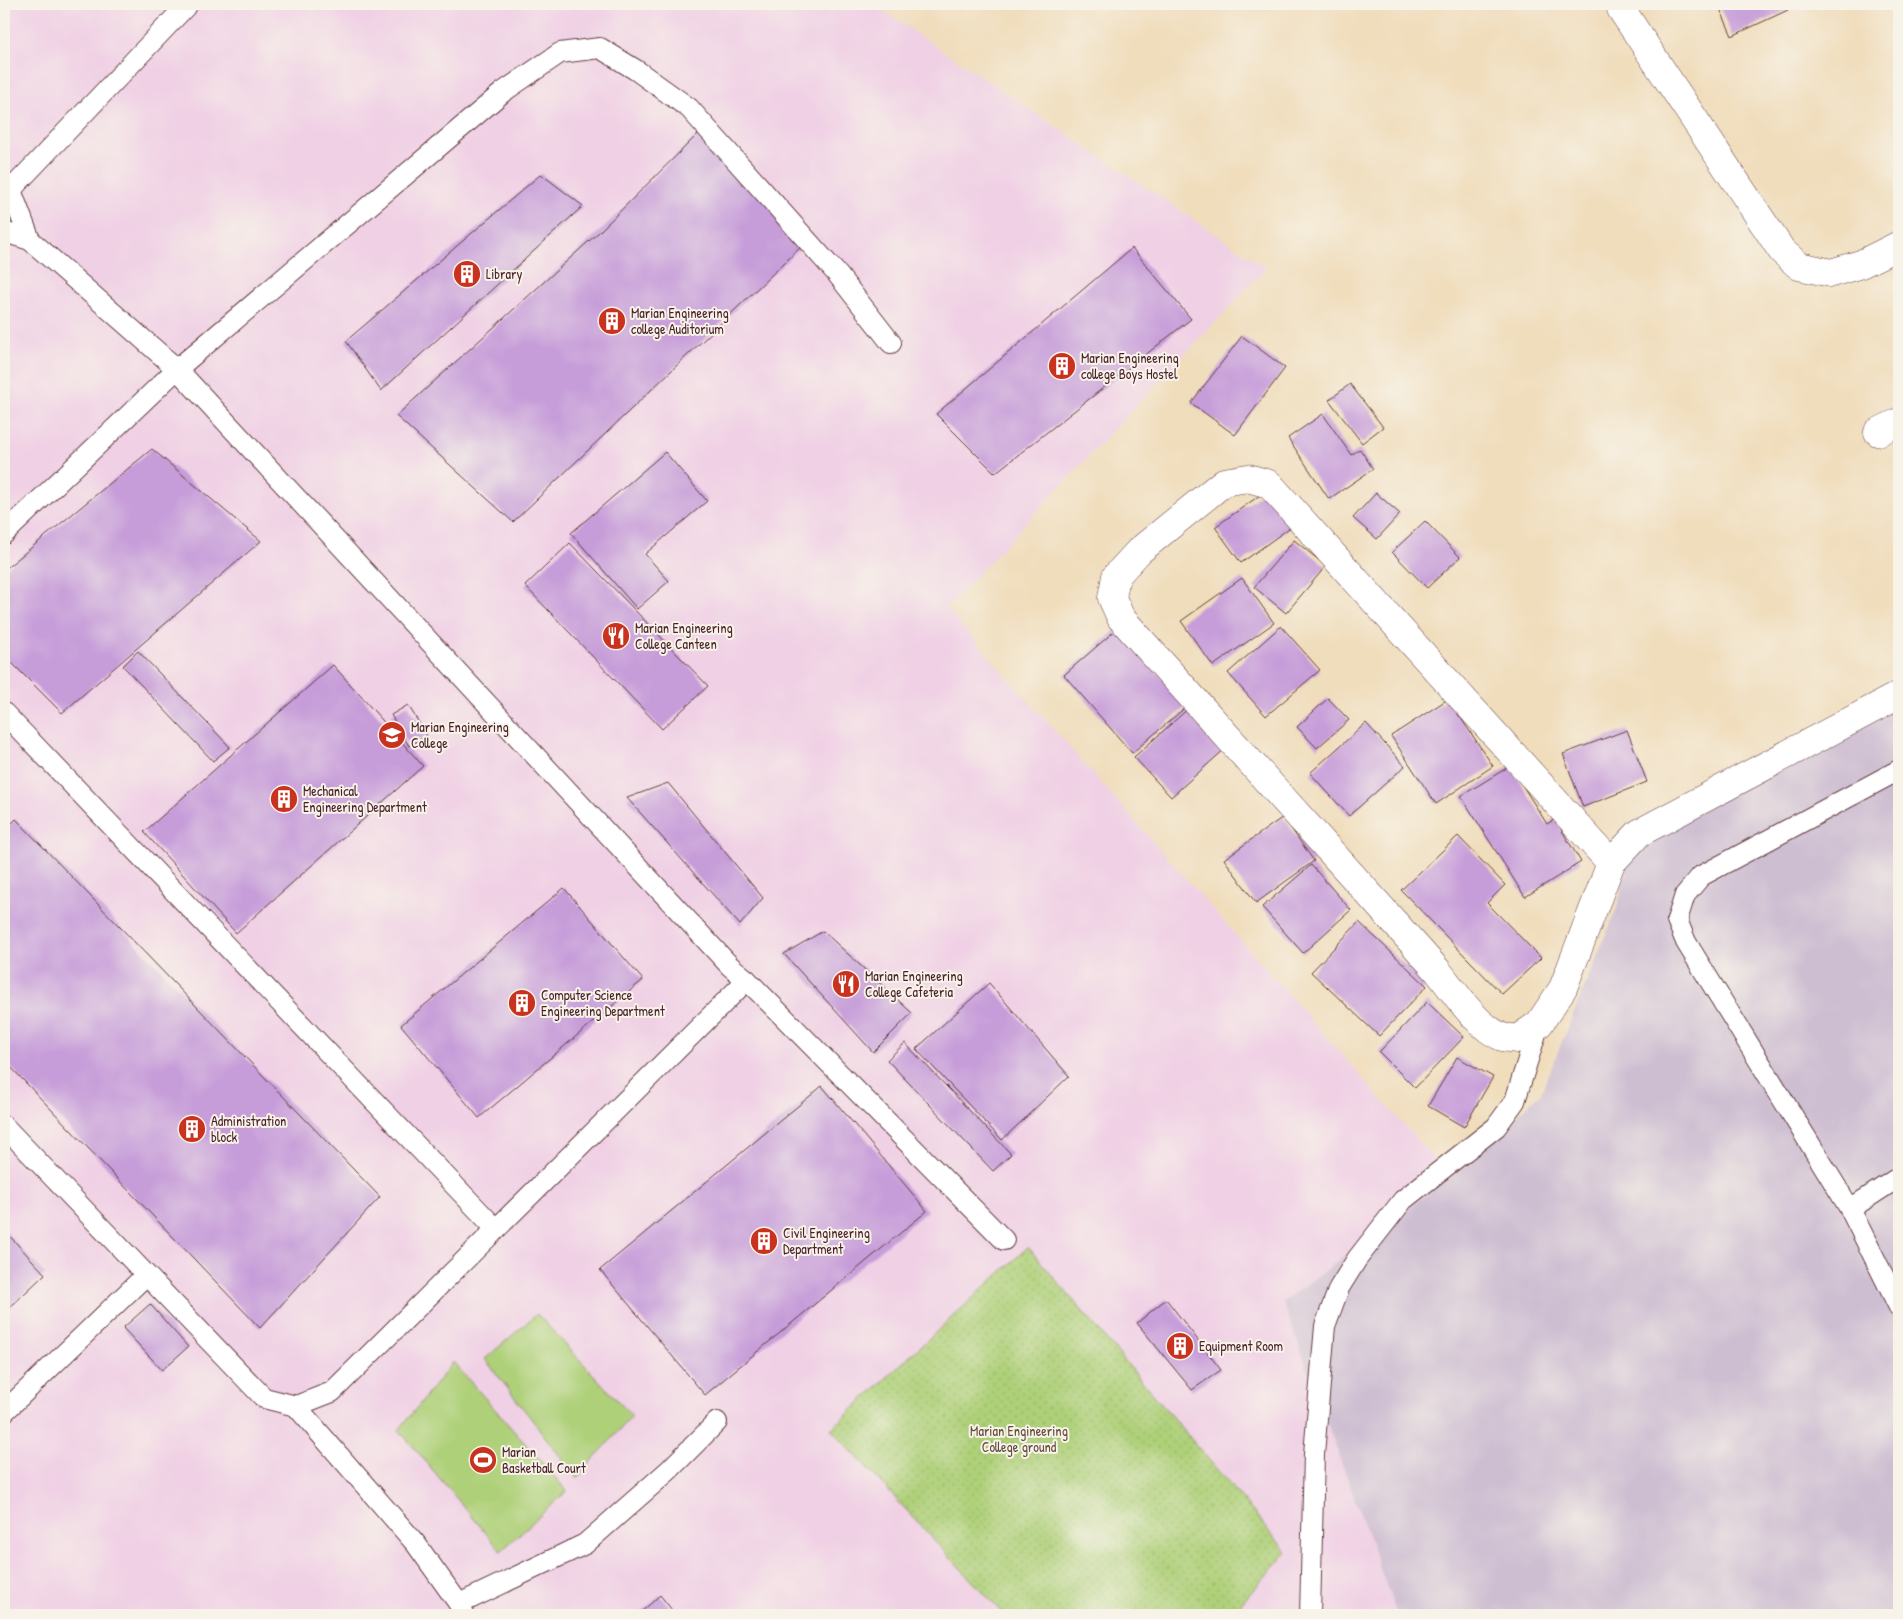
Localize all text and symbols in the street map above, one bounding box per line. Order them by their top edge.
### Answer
building icon: Library [452,259,482,289]
place label: Library [486,264,522,284]
place label: Marian Engineering college Auditorium [631,303,729,339]
building icon: Marian Engineering college Auditorium [597,306,627,336]
place label: Marian Engineering college Boys Hostel [1081,348,1179,384]
building icon: Marian Engineering college Boys Hostel [1047,351,1077,381]
place label: Marian Engineering College Canteen [635,618,733,654]
restaurant icon: Marian Engineering College Canteen [601,621,631,651]
place label: Marian Engineering College [411,717,509,753]
school or university icon: Marian Engineering College [377,720,407,750]
place label: Mechanical Engineering Department [303,781,427,817]
building icon: Mechanical Engineering Department [269,784,299,814]
place label: Marian Engineering College Cafeteria [865,966,963,1002]
restaurant icon: Marian Engineering College Cafeteria [831,969,861,999]
place label: Computer Science Engineering Department [541,985,665,1021]
building icon: Computer Science Engineering Department [507,988,537,1018]
place label: Administration block [211,1111,286,1146]
building icon: Administration block [177,1114,207,1144]
place label: Civil Engineering Department [783,1223,870,1259]
building icon: Civil Engineering Department [749,1226,779,1256]
building icon: Equipment Room [1165,1331,1195,1361]
place label: Equipment Room [1199,1336,1283,1356]
park label: Marian Engineering College ground [970,1421,1068,1457]
place label: Marian Basketball Court [502,1442,586,1477]
sports icon: Marian Basketball Court [468,1445,498,1475]

